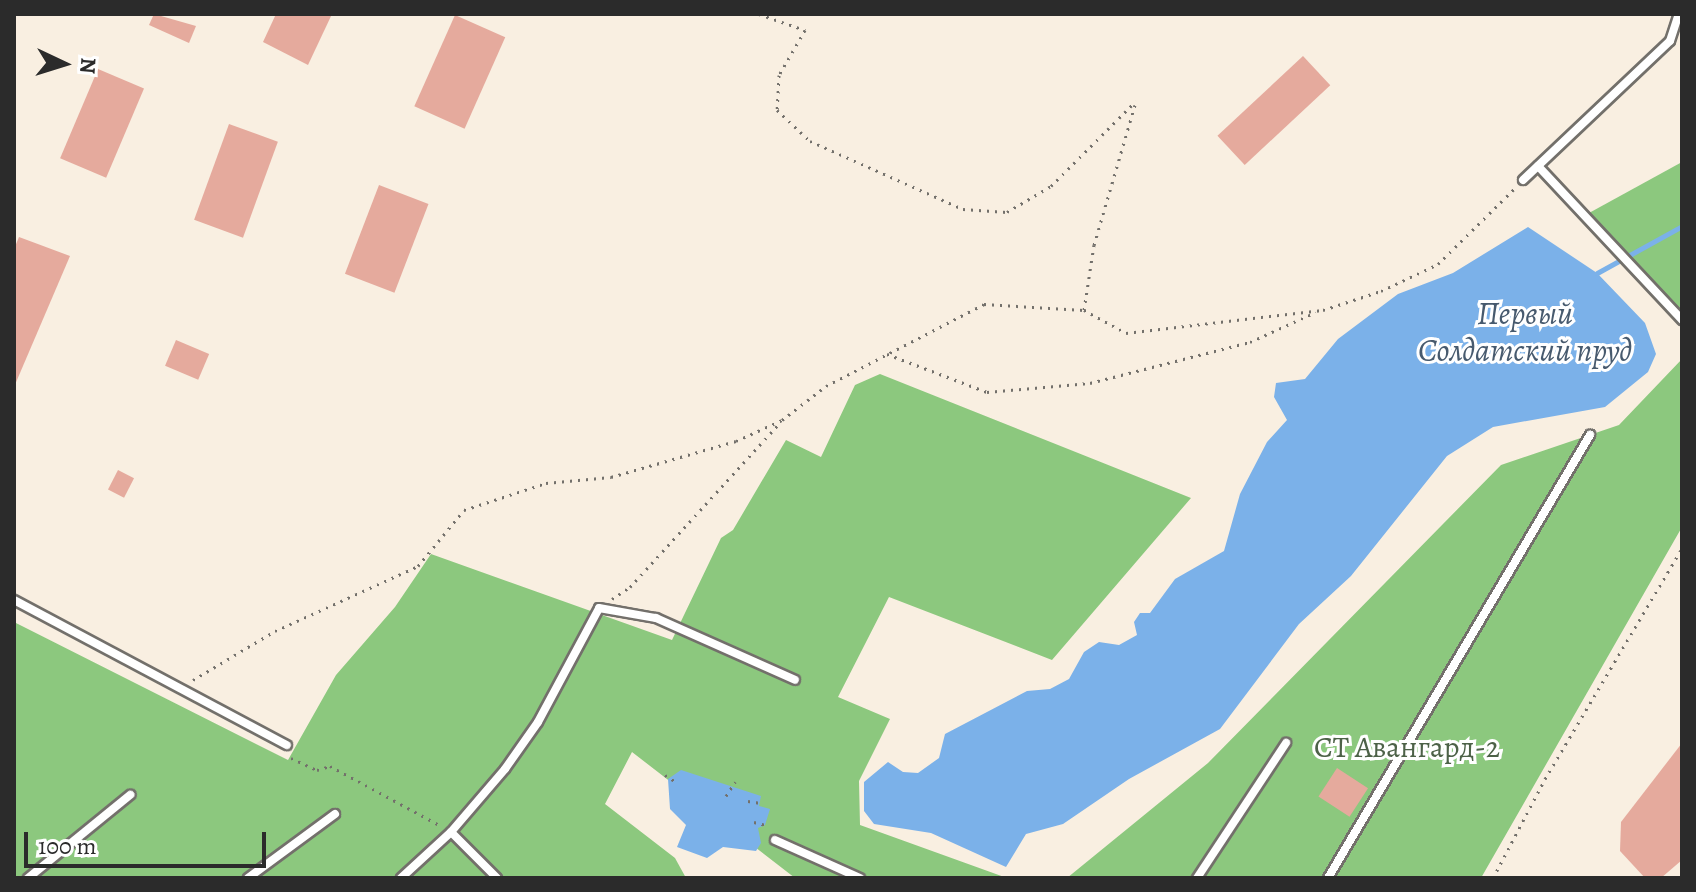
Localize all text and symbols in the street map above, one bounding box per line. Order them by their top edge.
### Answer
north arrow [24,24,104,104]
text: N [72,57,103,75]
water label: Первый Солдатский пруд [1418,295,1632,370]
park label: СТ Авангард-2 [1314,729,1500,765]
scale bar [28,816,270,866]
text: 100 m [38,830,97,862]

